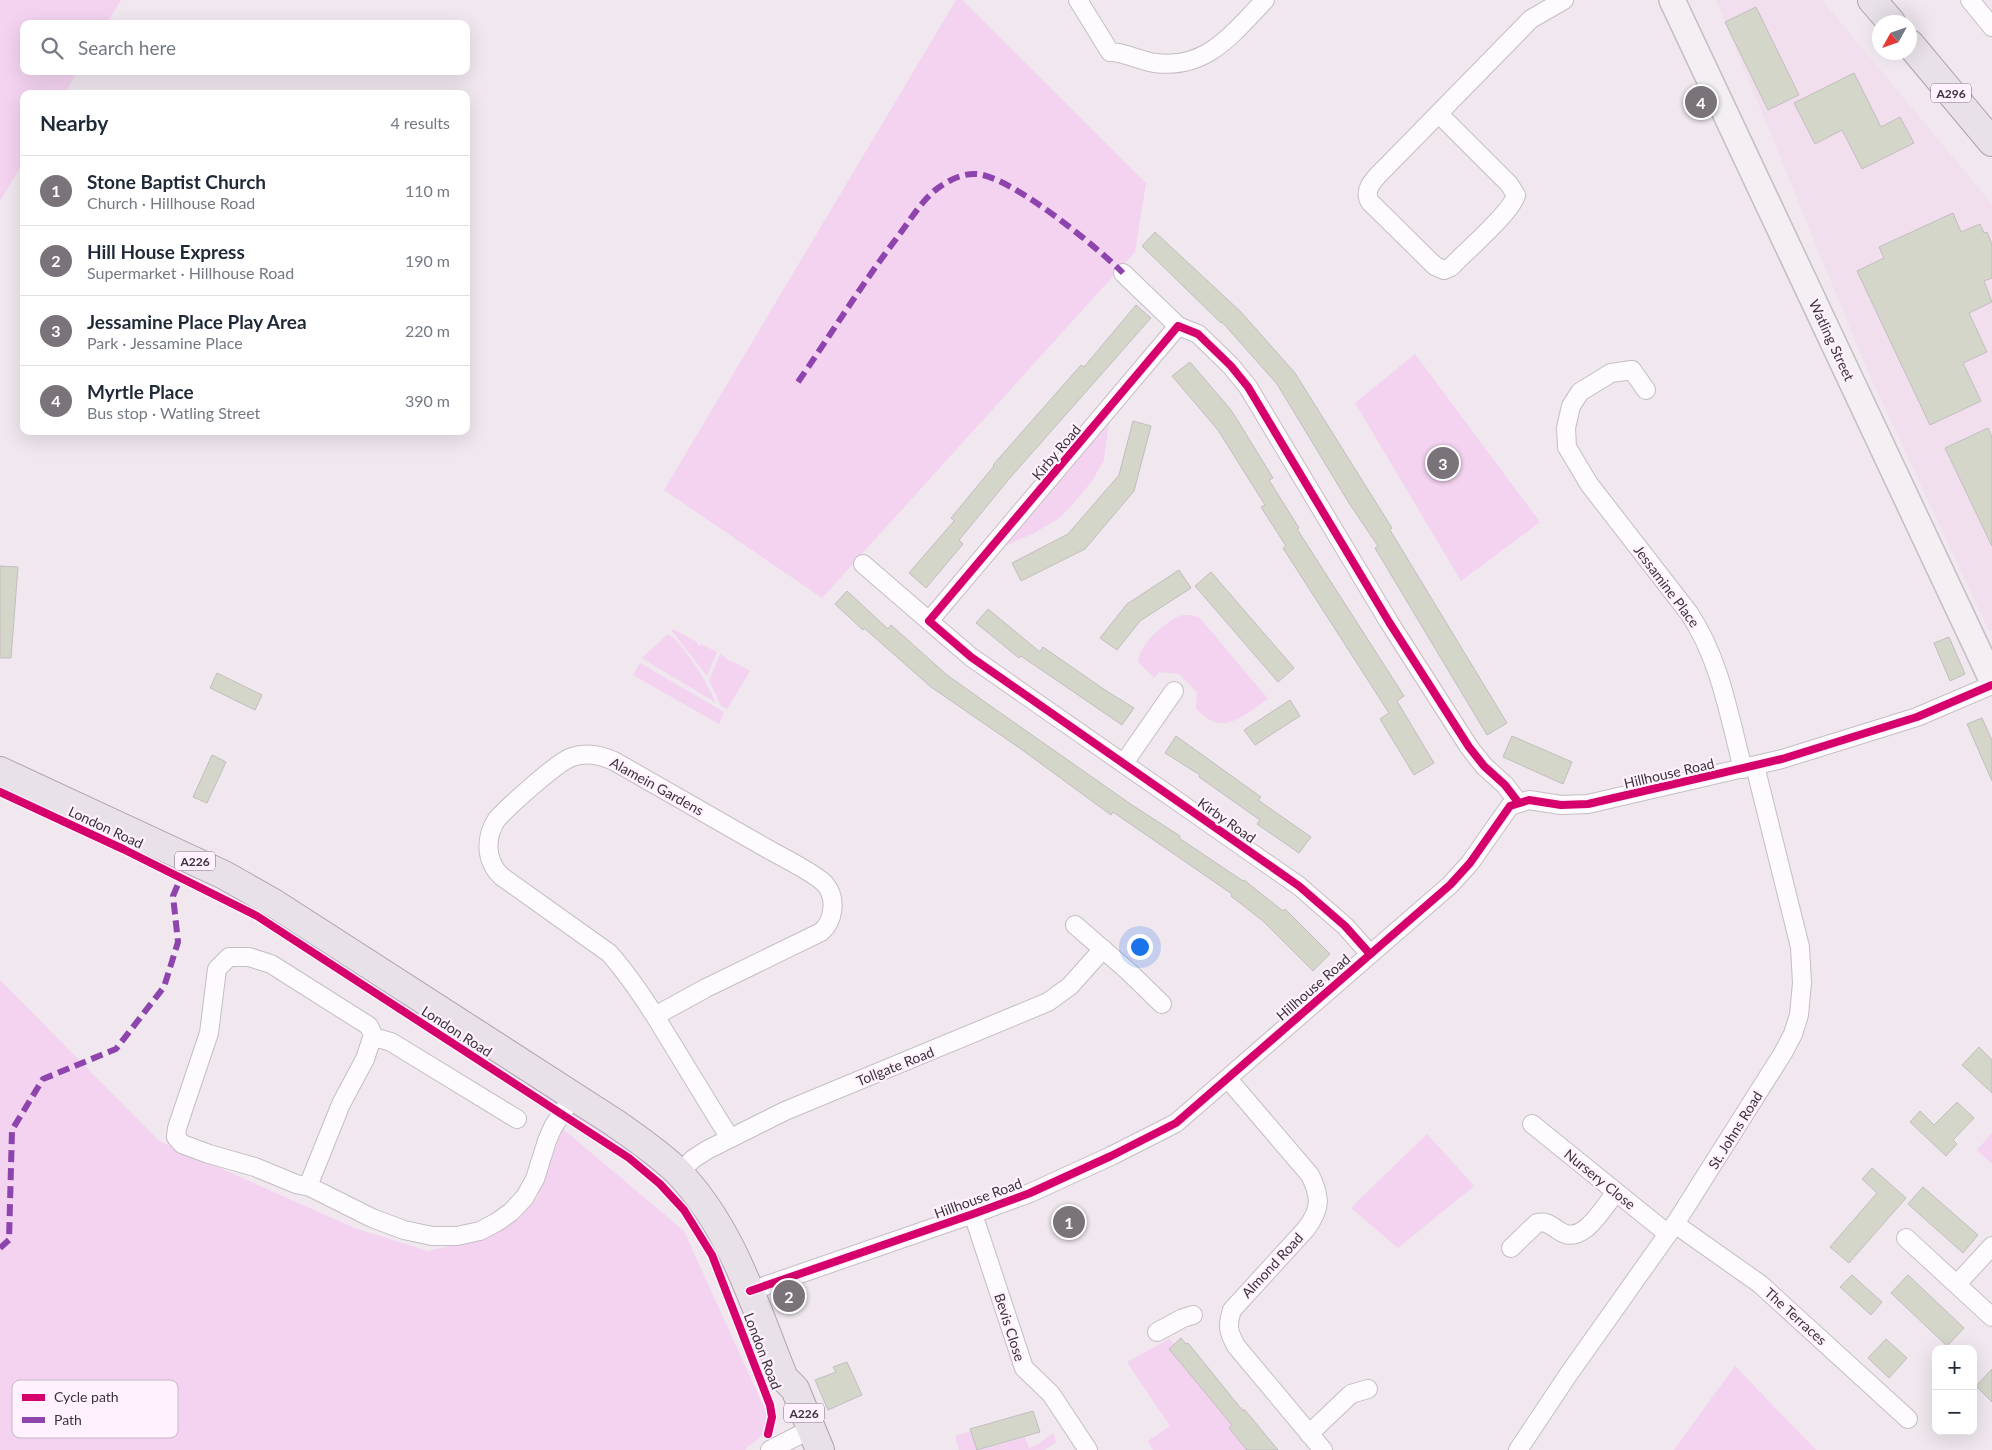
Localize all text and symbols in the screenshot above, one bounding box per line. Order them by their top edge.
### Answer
north arrow [1872,15,1917,60]
search box [20,20,470,75]
icon: search [38,34,66,62]
text: Search here [78,36,176,59]
pin: 4 [1685,83,1717,121]
road number: A296 [1931,84,1971,102]
text: Nearby [40,110,108,135]
text: 4 results [390,113,450,132]
text: Stone Baptist Church [87,170,266,193]
text: 1 [51,181,61,200]
text: 110 m [405,181,450,200]
text: Church · Hillhouse Road [87,193,255,212]
text: Hill House Express [87,240,245,263]
text: 2 [51,251,61,270]
text: 190 m [405,251,450,270]
text: Supermarket · Hillhouse Road [87,263,294,282]
street label: Watling Street [1806,297,1858,383]
text: Jessamine Place Play Area [87,310,307,333]
text: 3 [51,321,61,340]
text: 220 m [405,321,450,340]
text: Park · Jessamine Place [87,333,243,352]
text: Myrtle Place [87,380,194,403]
text: 4 [51,391,61,410]
text: 390 m [405,391,450,410]
text: Bus stop · Watling Street [87,403,260,422]
street label: Kirby Road [1028,421,1084,483]
pin: 3 [1427,444,1459,482]
street label: Jessamine Place [1631,542,1703,630]
street label: Alamein Gardens [607,753,707,819]
street label: Hillhouse Road [1622,754,1716,792]
street label: Kirby Road [1195,794,1259,846]
street label: London Road [66,802,146,852]
road number: A226 [175,851,215,870]
your location [1127,934,1153,960]
street label: Hillhouse Road [1273,950,1353,1024]
street label: London Road [419,1002,495,1060]
street label: Tollgate Road [854,1043,936,1089]
street label: St. Johns Road [1704,1088,1766,1172]
street label: Nursery Close [1561,1145,1639,1213]
street label: Hillhouse Road [932,1174,1024,1222]
pin: 1 [1053,1203,1085,1241]
street label: Almond Road [1238,1229,1306,1301]
pin: 2 [773,1277,805,1315]
street label: The Terraces [1762,1284,1830,1348]
street label: Bevis Close [991,1291,1029,1363]
street label: London Road [741,1310,785,1392]
map controls [1932,1345,1977,1435]
button: + [1932,1345,1977,1390]
legend [12,1380,178,1438]
text: Cycle path [54,1388,119,1405]
button: − [1932,1390,1977,1435]
road number: A226 [784,1404,824,1422]
text: Path [54,1411,82,1428]

